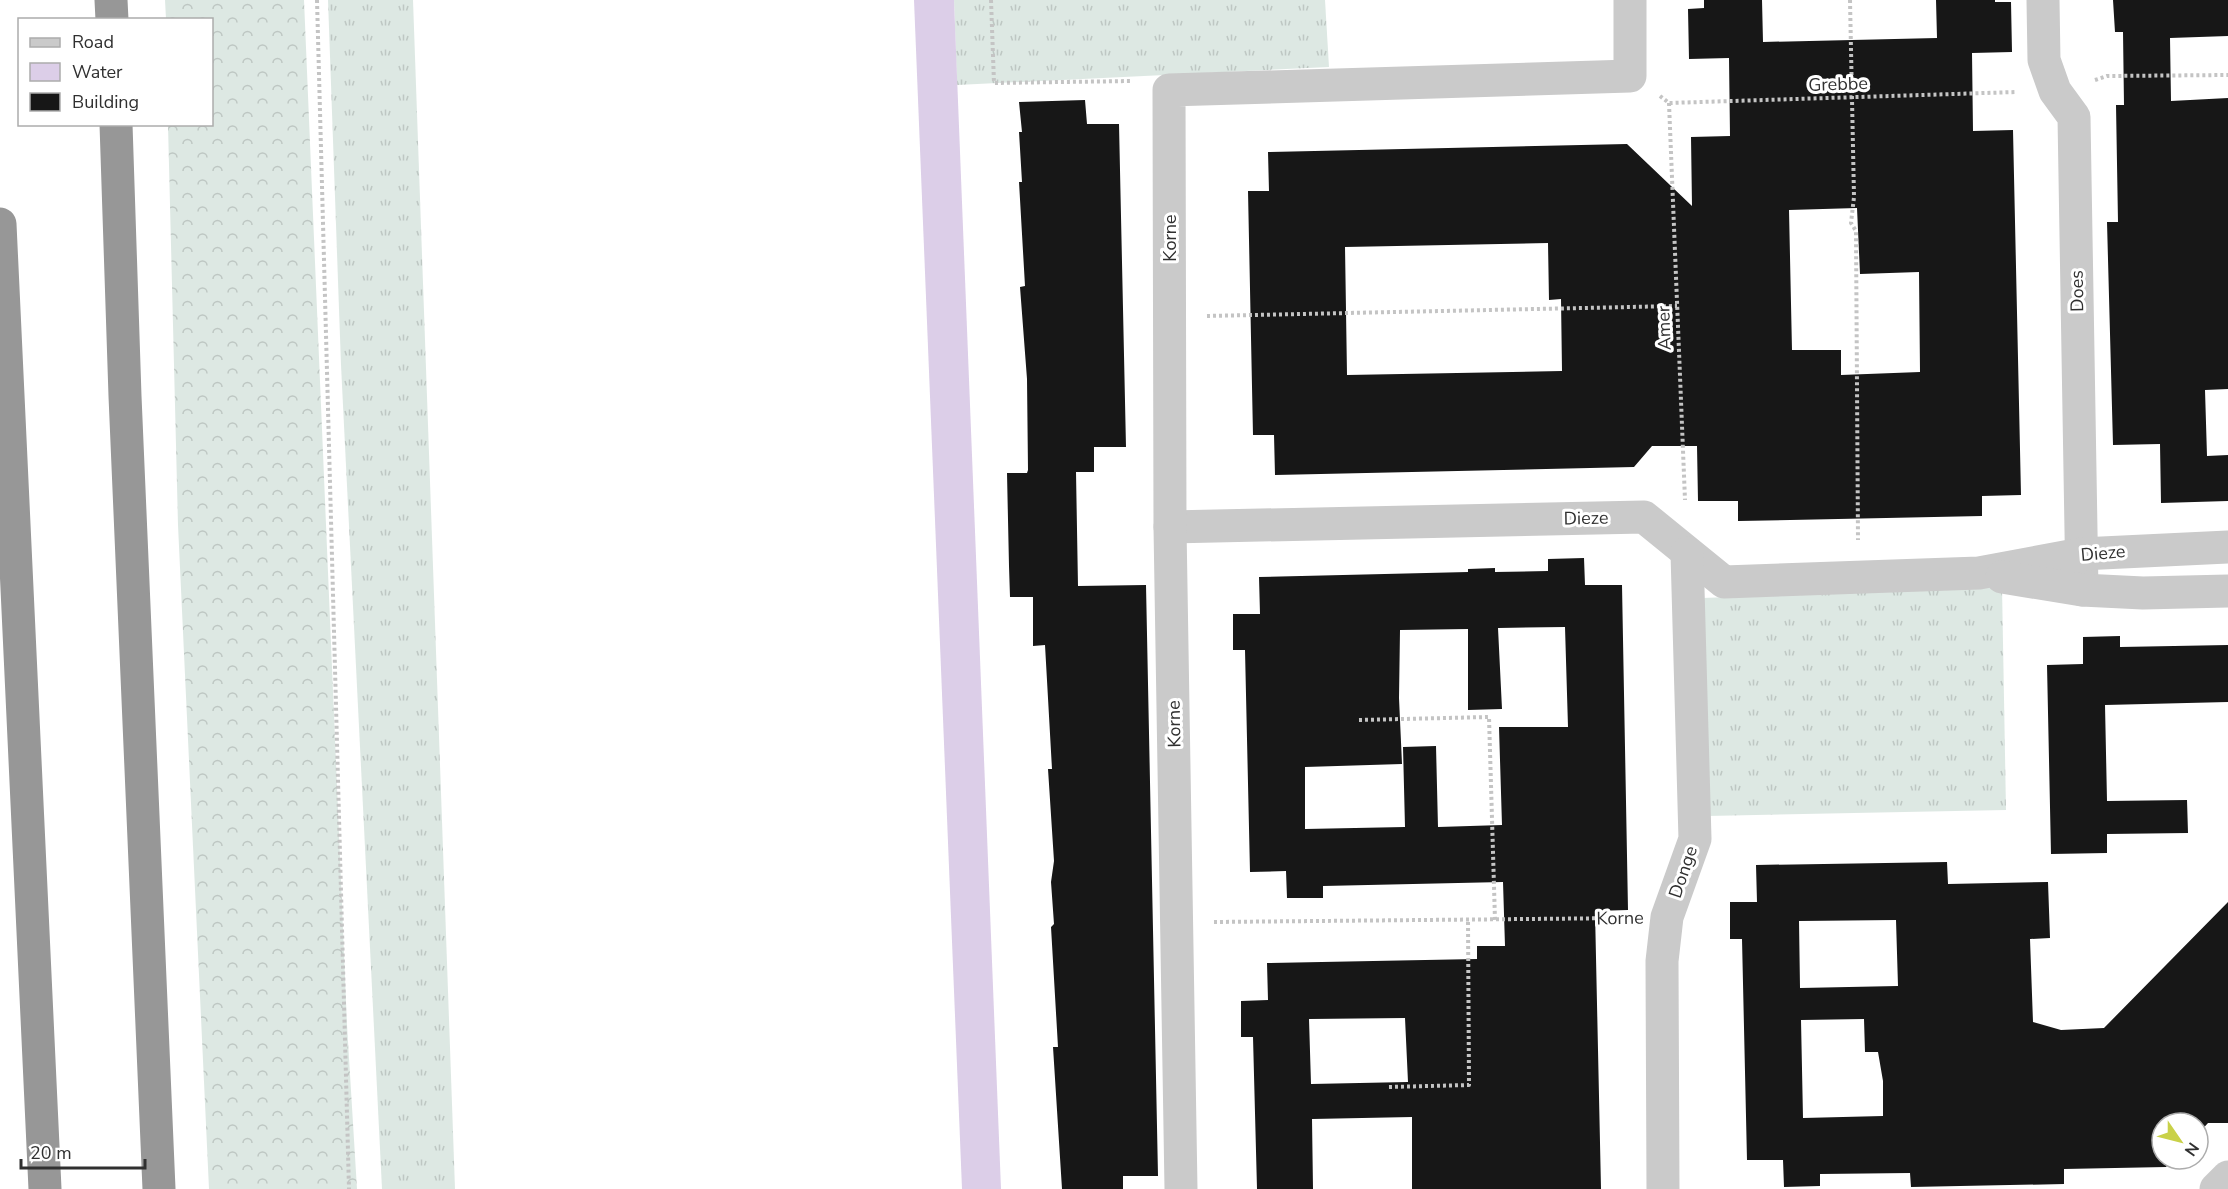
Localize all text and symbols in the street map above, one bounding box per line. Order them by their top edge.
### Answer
legend [18,18,213,126]
text: Road [72,30,114,54]
text: Water [72,60,123,84]
street label: Grebbe [1808,71,1868,97]
text: Building [72,90,139,114]
street label: Korne [1158,214,1182,262]
street label: Does [2065,270,2089,312]
street label: Amer [1651,305,1677,351]
street label: Dieze [1563,506,1609,530]
street label: Dieze [2080,539,2126,567]
street label: Korne [1162,700,1186,748]
street label: Donge [1663,843,1703,901]
street label: Korne [1596,906,1644,930]
north arrow [2150,1111,2210,1171]
scale bar [21,1132,146,1170]
text: N [2179,1138,2204,1160]
text: 20 m [30,1141,72,1165]

